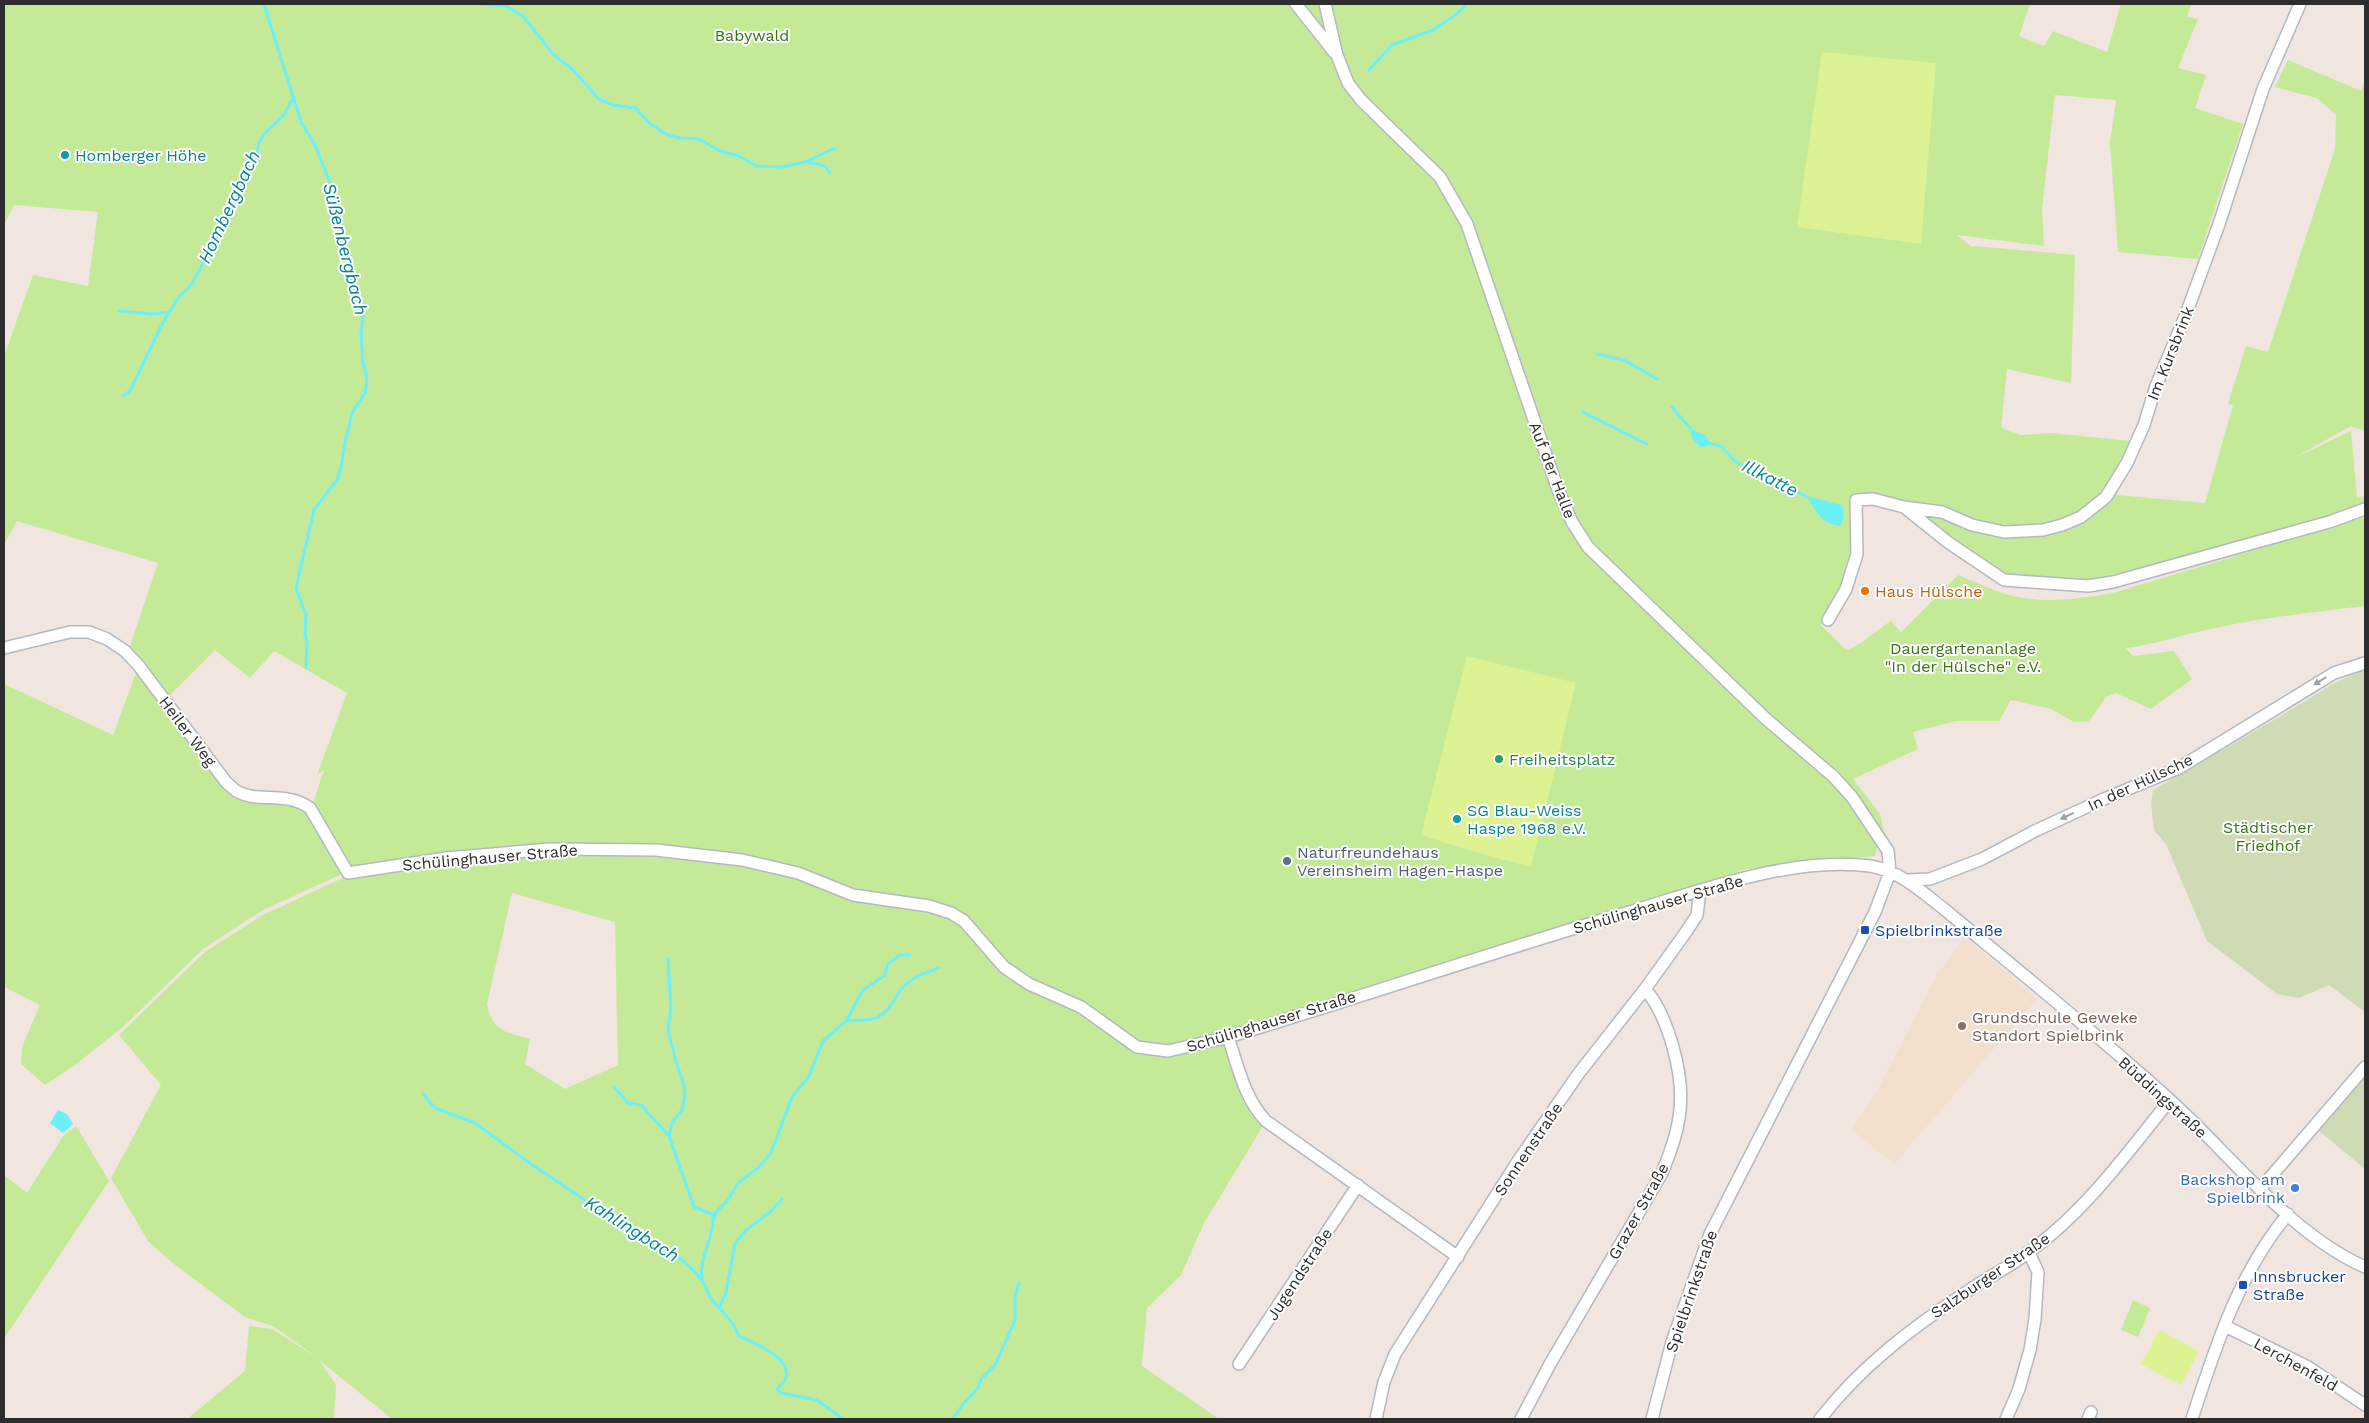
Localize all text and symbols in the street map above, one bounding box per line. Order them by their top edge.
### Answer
park label: Babywald [715,26,789,45]
place label: Homberger Höhe [75,146,207,165]
water label: Hombergbach [193,147,264,266]
marker: Homberger Höhe [59,149,71,161]
water label: Süßenbergbach [319,181,372,317]
street label: Im Kursbrink [2143,303,2198,403]
street label: Auf der Halle [1525,419,1580,521]
water label: Illkatte [1739,455,1802,501]
place label: Haus Hülsche [1875,582,1982,601]
marker: Haus Hülsche [1859,585,1871,597]
park label: Dauergartenanlage "In der Hülsche" e.V. [1885,639,2041,676]
one-way arrow [2314,677,2327,686]
street label: Heiler Weg [155,692,220,771]
place label: Freiheitsplatz [1509,750,1615,769]
street label: In der Hülsche [2085,750,2196,815]
marker: Freiheitsplatz [1493,753,1505,765]
place label: SG Blau-Weiss Haspe 1968 e.V. [1467,801,1586,838]
one-way arrow [2060,812,2074,820]
marker: SG Blau-Weiss Haspe 1968 e.V. [1451,813,1463,825]
park label: Städtischer Friedhof [2223,818,2313,855]
street label: Schülinghauser Straße [401,840,579,875]
place label: Naturfreundehaus Vereinsheim Hagen-Haspe [1297,843,1503,880]
marker: Naturfreundehaus Vereinsheim Hagen-Haspe [1281,855,1293,867]
street label: Schülinghauser Straße [1571,871,1745,938]
place label: Spielbrinkstraße [1875,921,2003,940]
marker: Spielbrinkstraße [1859,924,1871,936]
street label: Schülinghauser Straße [1184,987,1358,1056]
place label: Grundschule Geweke Standort Spielbrink [1972,1008,2138,1045]
marker: Grundschule Geweke Standort Spielbrink [1956,1020,1968,1032]
street label: Büddingstraße [2114,1053,2211,1142]
street label: Sonnenstraße [1490,1099,1567,1200]
street label: Grazer Straße [1604,1160,1673,1263]
place label: Backshop am Spielbrink [2180,1170,2285,1207]
marker: Backshop am Spielbrink [2289,1182,2301,1194]
water label: Kahlingbach [581,1191,683,1266]
street label: Jugendstraße [1263,1225,1336,1324]
street label: Spielbrinkstraße [1662,1228,1721,1355]
street label: Salzburger Straße [1927,1229,2053,1322]
place label: Innsbrucker Straße [2253,1267,2346,1304]
marker: Innsbrucker Straße [2237,1279,2249,1291]
street label: Lerchenfeld [2251,1334,2341,1395]

